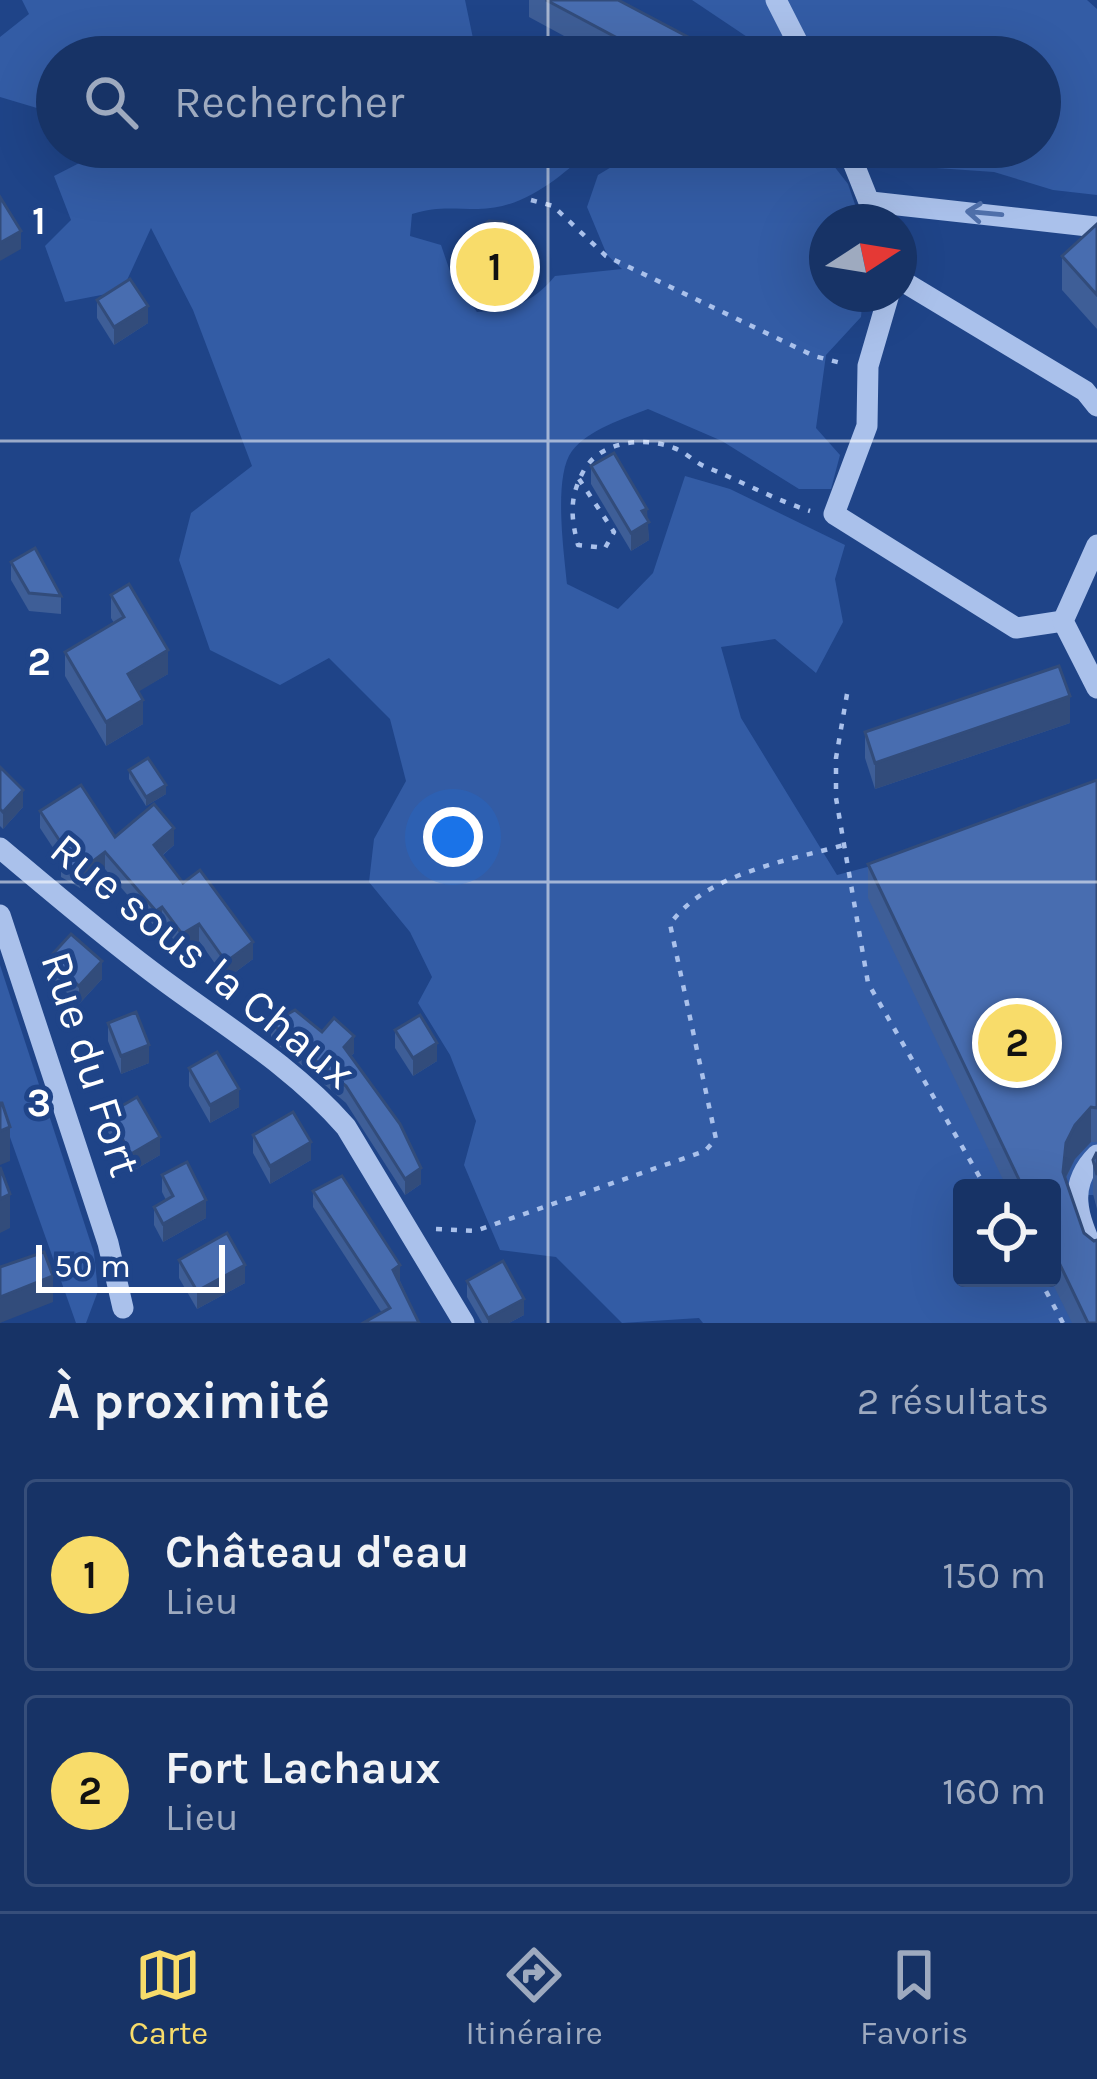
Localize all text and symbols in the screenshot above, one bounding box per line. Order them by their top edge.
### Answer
search box [36,36,1061,168]
icon: search [78,69,144,135]
text: Rechercher [174,76,404,128]
text: 1 [32,198,46,244]
one-way arrow [965,201,1004,224]
north arrow [809,204,917,312]
pin: 1 [456,222,534,312]
text: 2 [27,639,51,685]
your location [423,807,483,867]
street label: Rue sous la Chaux [40,822,366,1100]
street label: Rue du Fort [30,945,152,1183]
pin: 2 [978,998,1056,1088]
text: 3 [27,1080,51,1126]
map controls [953,1179,1061,1287]
button: locate [953,1179,1061,1287]
scale bar [36,1239,225,1292]
text: 50 m [54,1247,131,1285]
text: À proximité [48,1371,330,1431]
text: 2 résultats [857,1378,1049,1424]
text: Château d'eau [165,1526,470,1578]
text: 1 [83,1552,97,1598]
text: 150 m [942,1552,1046,1598]
text: Lieu [165,1578,239,1624]
text: Fort Lachaux [165,1742,440,1794]
text: 2 [78,1768,102,1814]
text: 160 m [942,1768,1046,1814]
text: Lieu [165,1794,239,1840]
tab: Carte [129,1942,208,2052]
tab: Itinéraire [466,1942,603,2052]
tab: Favoris [860,1942,968,2052]

